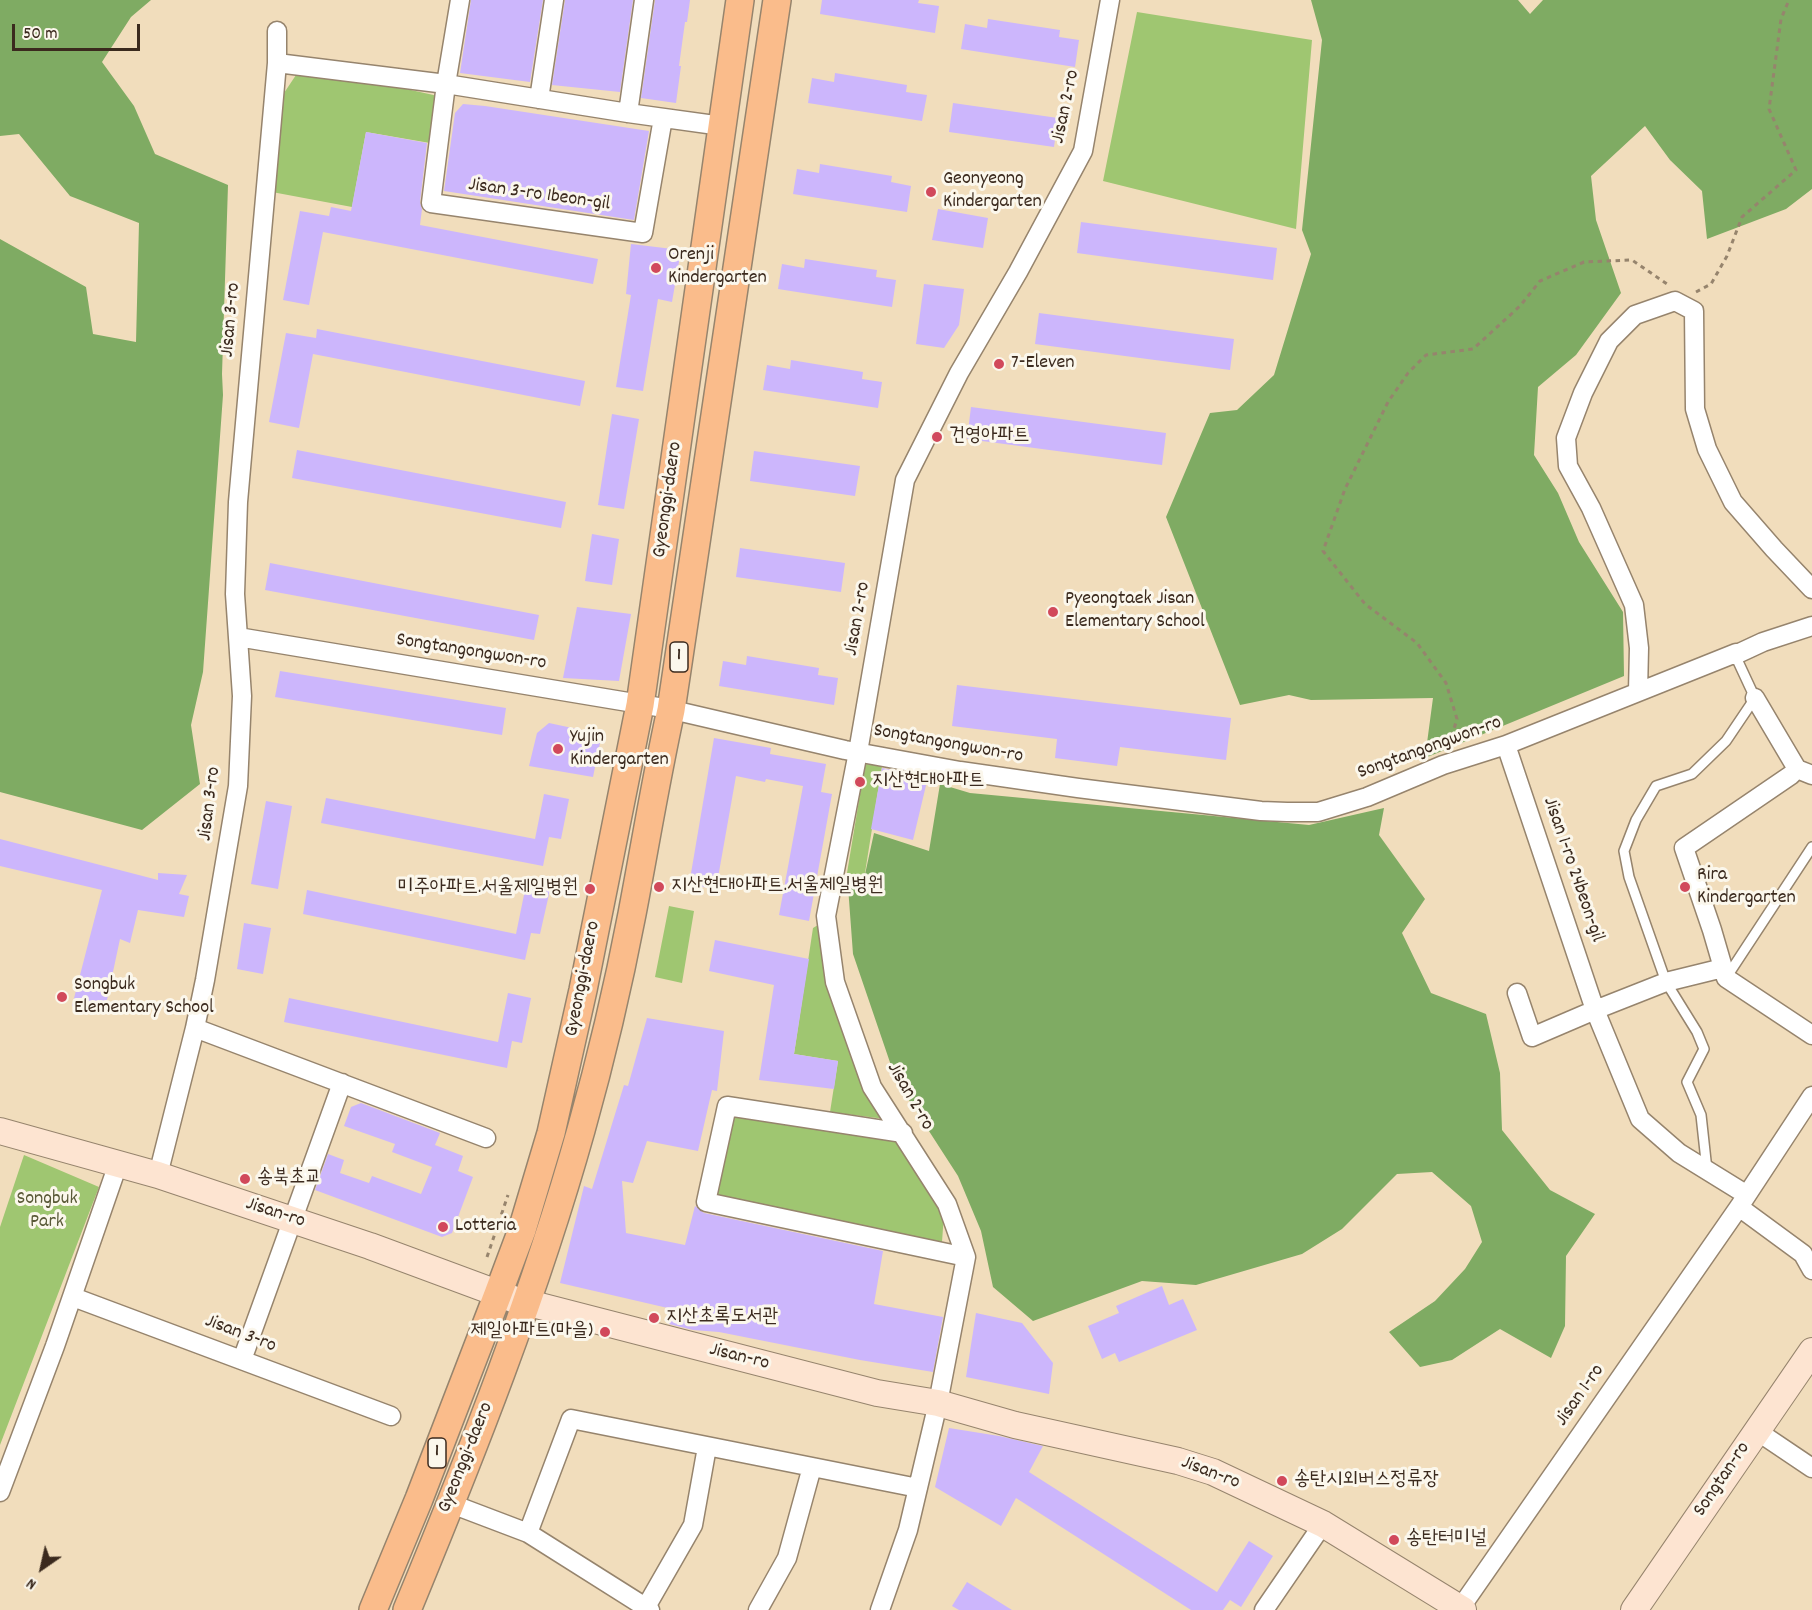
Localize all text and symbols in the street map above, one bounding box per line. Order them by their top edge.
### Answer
scale bar [15,12,142,50]
text: 50 m [23,22,58,47]
street label: Jisan 2-ro [1048,68,1086,146]
place label: Geonyeong Kindergarten [943,168,1042,215]
street label: Jisan 3-ro 1beon-gil [466,174,612,218]
marker: Geonyeong Kindergarten [924,185,938,199]
place label: Orenji Kindergarten [668,244,767,291]
marker: Orenji Kindergarten [649,261,663,275]
street label: Jisan 3-ro [217,282,247,358]
place label: 7-Eleven [1011,352,1075,376]
marker: 7-Eleven [992,357,1006,371]
place label: 건영아파트 [949,425,1029,449]
marker: 건영아파트 [930,430,944,444]
street label: Gyeonggi-daero [649,440,689,560]
street label: Jisan 2-ro [841,580,877,658]
place label: Pyeongtaek Jisan Elementary School [1065,588,1205,635]
marker: Pyeongtaek Jisan Elementary School [1046,605,1060,619]
street label: Songtangongwon-ro [394,629,548,677]
road number: 1 [670,642,688,672]
street label: Songtangongwon-ro [1355,712,1505,786]
street label: Songtangongwon-ro [871,720,1025,770]
place label: Yujin Kindergarten [570,726,669,773]
marker: Yujin Kindergarten [551,742,565,756]
street label: Jisan 3-ro [195,766,227,842]
place label: 지산현대아파트 [872,770,985,794]
marker: 지산현대아파트 [853,775,867,789]
street label: Jisan 1-ro 24beon-gil [1536,795,1608,945]
place label: Rira Kindergarten [1697,864,1796,911]
place label: 지산현대아파트.서울제일병원 [671,875,884,899]
place label: 미주아파트.서울제일병원 [398,877,578,901]
marker: 지산현대아파트.서울제일병원 [652,880,666,894]
marker: Rira Kindergarten [1678,880,1692,894]
marker: 미주아파트.서울제일병원 [583,882,597,896]
street label: Gyeonggi-daero [561,919,607,1039]
place label: Songbuk Elementary School [74,974,214,1021]
marker: Songbuk Elementary School [55,990,69,1004]
street label: Jisan 2-ro [880,1059,938,1135]
place label: 송북초교 [257,1167,321,1191]
marker: 송북초교 [238,1172,252,1186]
park label: Songbuk Park [16,1188,78,1235]
street label: Jisan-ro [242,1193,308,1235]
place label: Lotteria [455,1215,516,1239]
marker: Lotteria [436,1220,450,1234]
place label: 지산초록도서관 [666,1306,779,1330]
street label: Jisan 3-ro [201,1310,279,1360]
marker: 지산초록도서관 [647,1311,661,1325]
place label: 제일아파트(마을) [470,1320,593,1344]
marker: 제일아파트(마을) [598,1325,612,1339]
street label: Jisan-ro [706,1339,772,1377]
street label: Jisan 1-ro [1551,1360,1611,1432]
street label: Gyeonggi-daero [434,1399,500,1517]
road number: 1 [428,1438,446,1468]
street label: Songtan-ro [1689,1438,1757,1522]
street label: Jisan-ro [1177,1452,1243,1496]
place label: 송탄시외버스정류장 [1294,1469,1439,1493]
marker: 송탄시외버스정류장 [1275,1474,1289,1488]
place label: 송탄터미널 [1406,1528,1486,1552]
marker: 송탄터미널 [1387,1533,1401,1547]
north arrow [12,1538,72,1598]
text: N [22,1572,41,1595]

